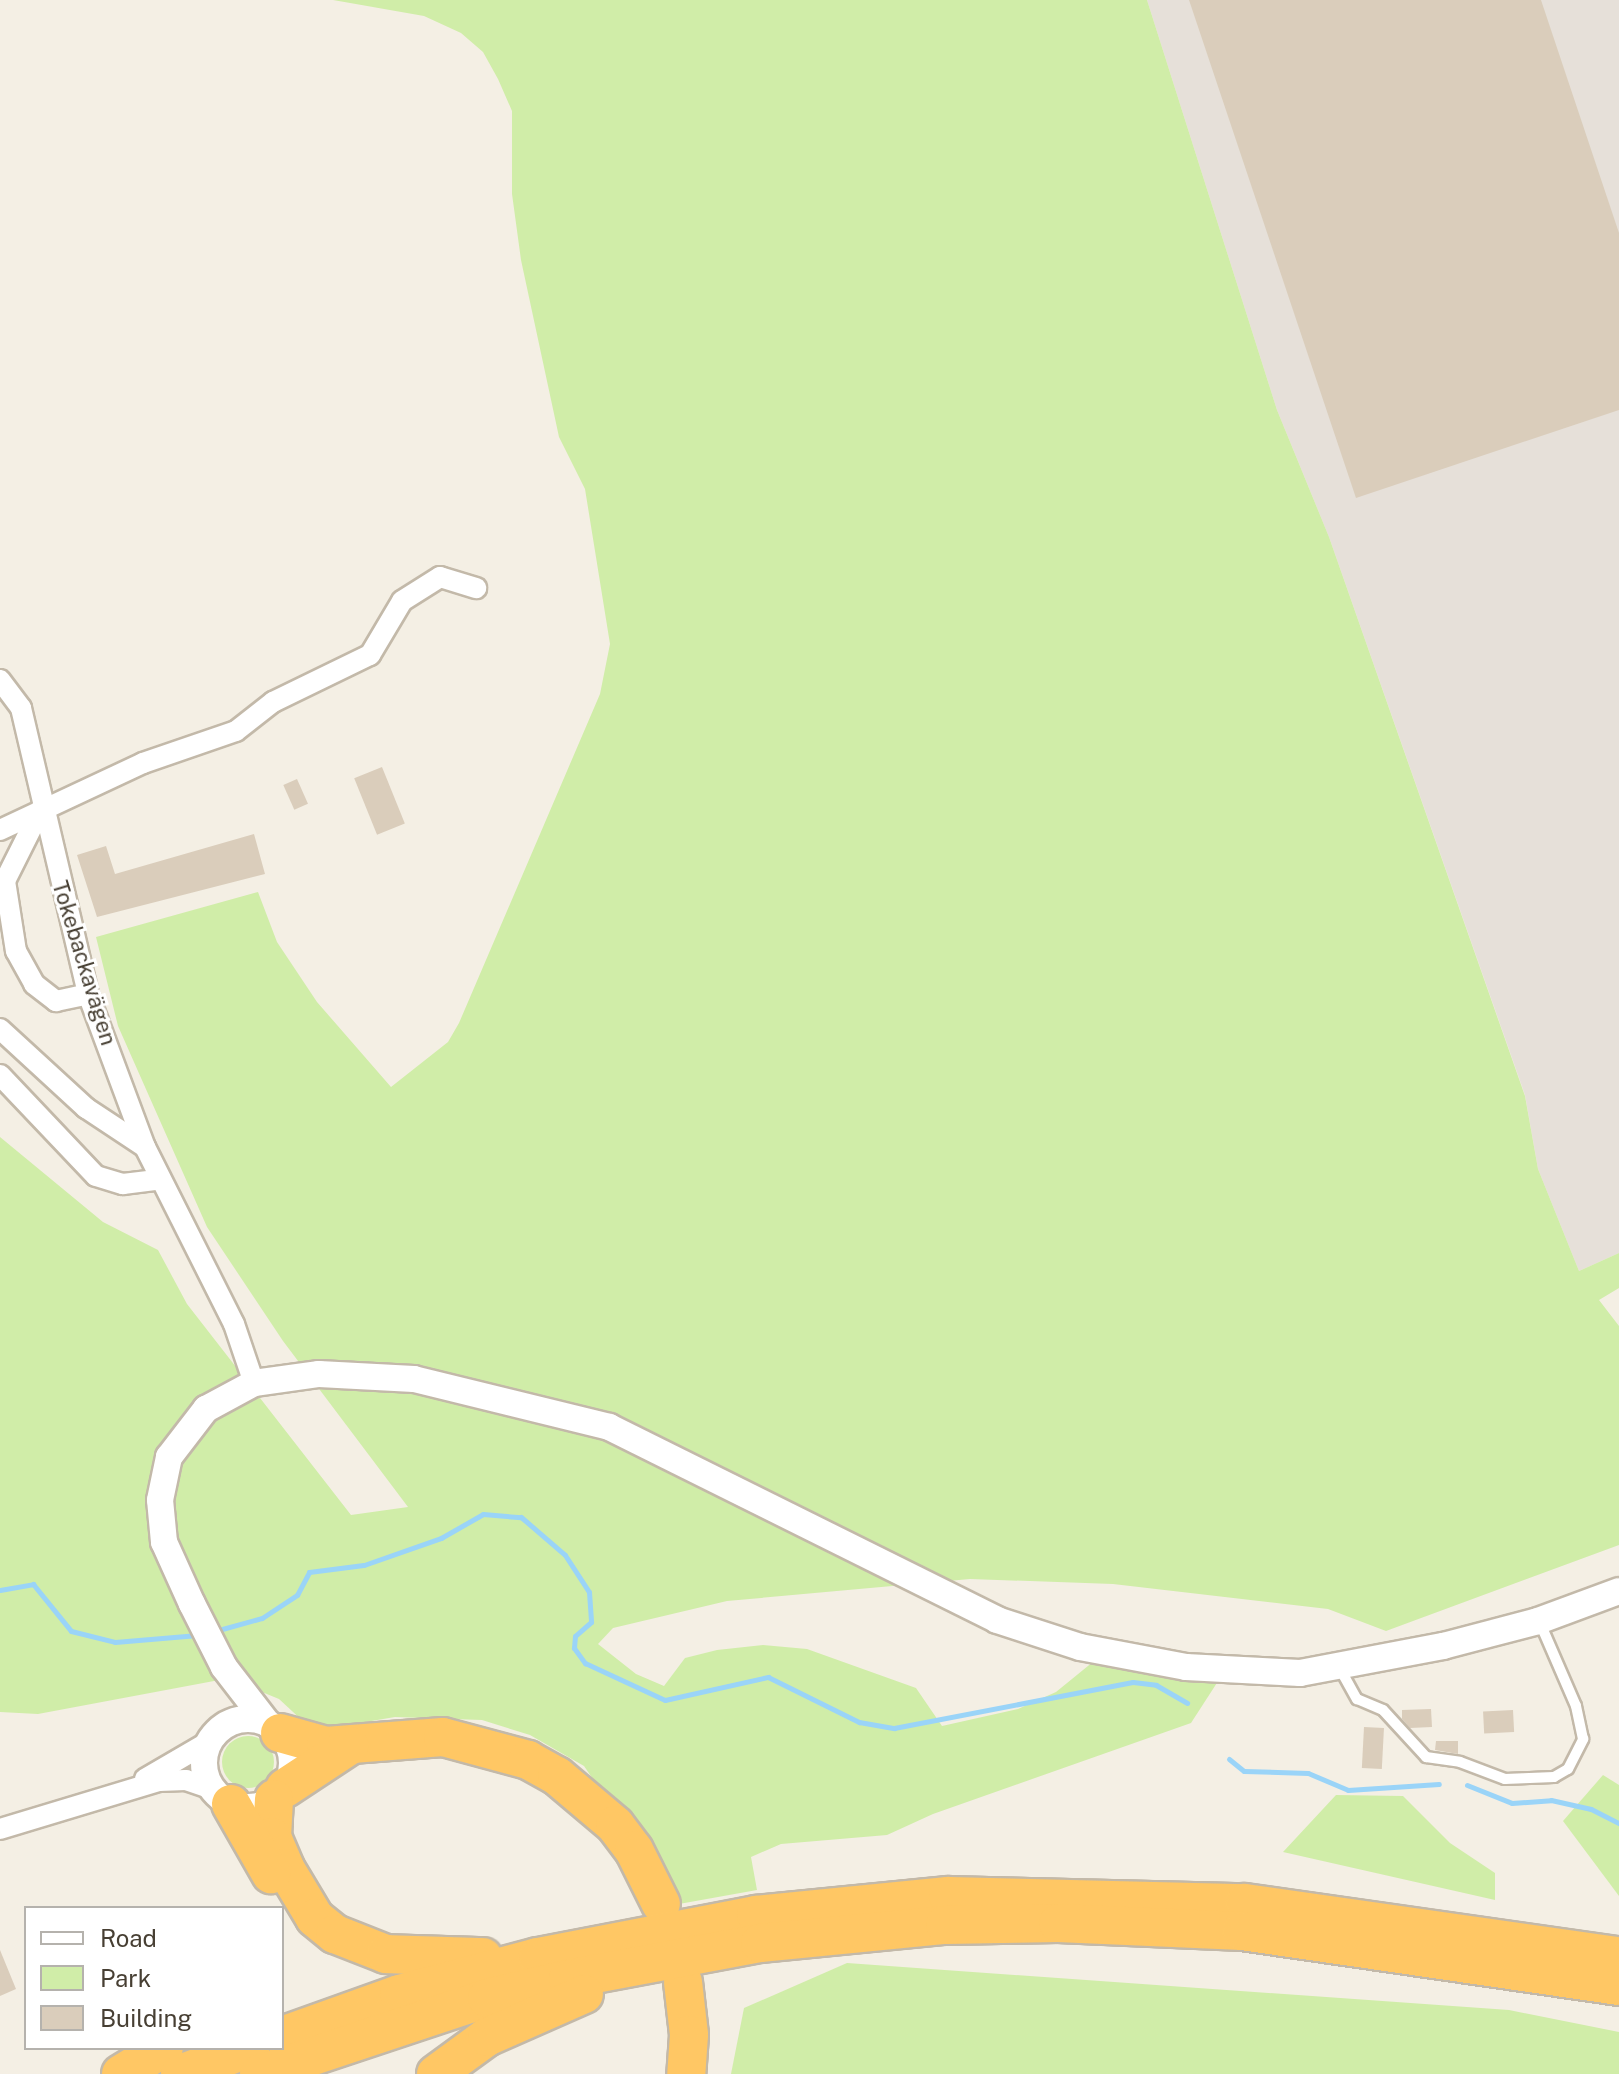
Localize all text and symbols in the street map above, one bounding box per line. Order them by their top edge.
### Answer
street label: Tokebackavägen [46,878,122,1048]
legend [24,1906,284,2050]
text: Road [100,1924,157,1952]
text: Park [100,1964,151,1992]
text: Building [100,2004,192,2032]

